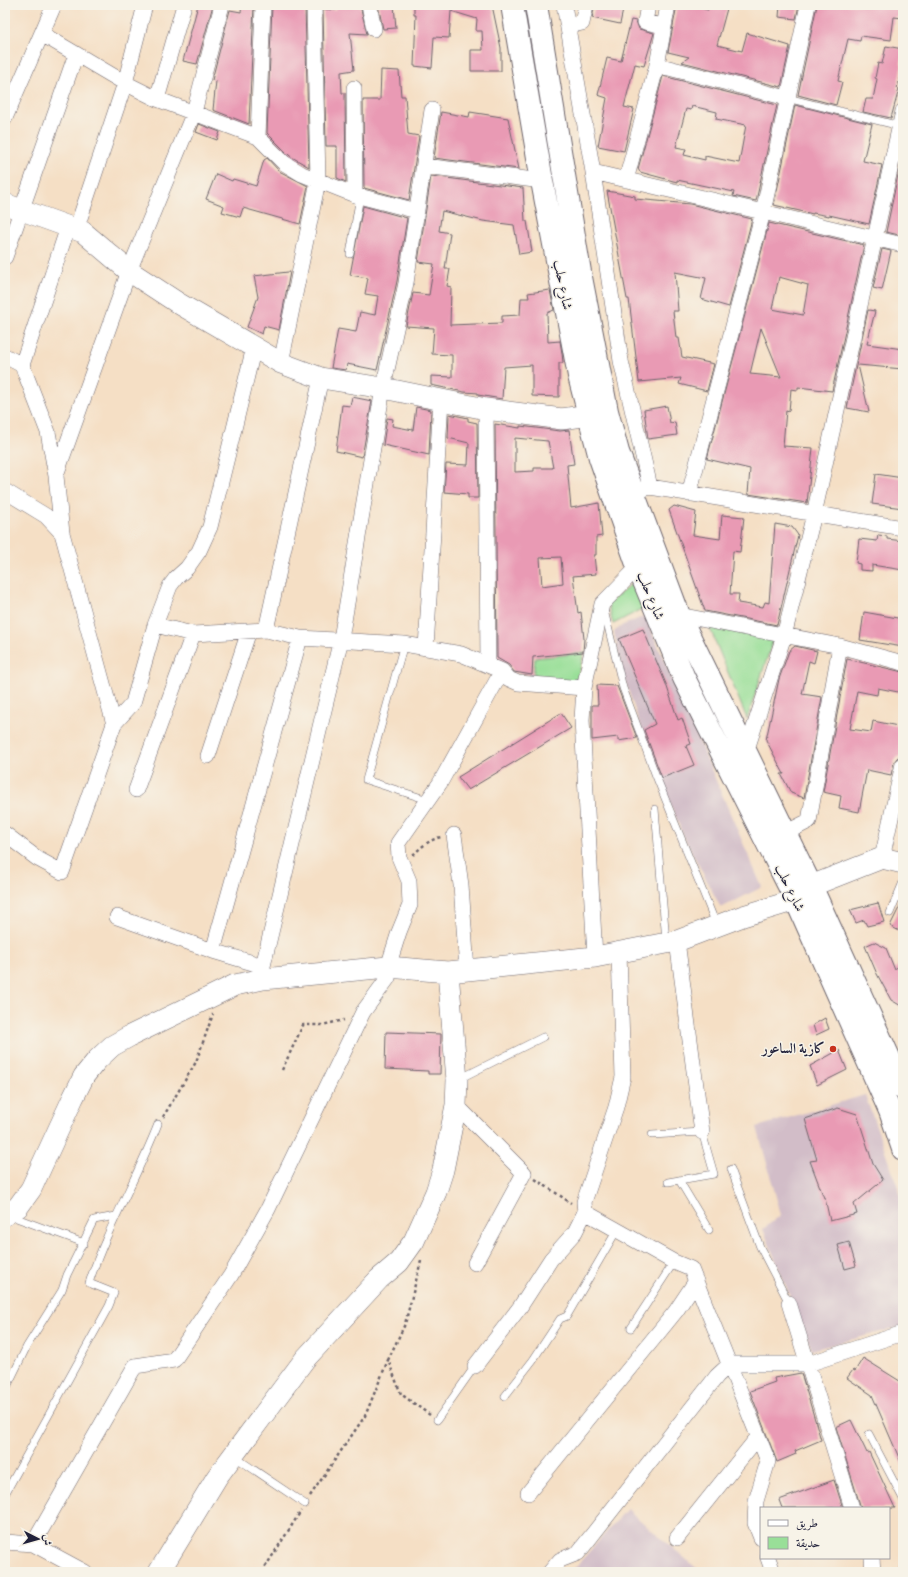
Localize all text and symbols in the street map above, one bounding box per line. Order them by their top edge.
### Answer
street label: شارع حلب [547,258,576,312]
street label: شارع حلب [631,569,668,623]
street label: شارع حلب [768,861,809,915]
place label: كازية الساعور [760,1040,825,1059]
marker: كازية الساعور [828,1044,838,1054]
legend [760,1507,890,1559]
text: طريق [796,1516,818,1532]
north arrow [18,1519,58,1559]
text: ش [38,1534,54,1546]
text: حديقة [796,1536,820,1552]

